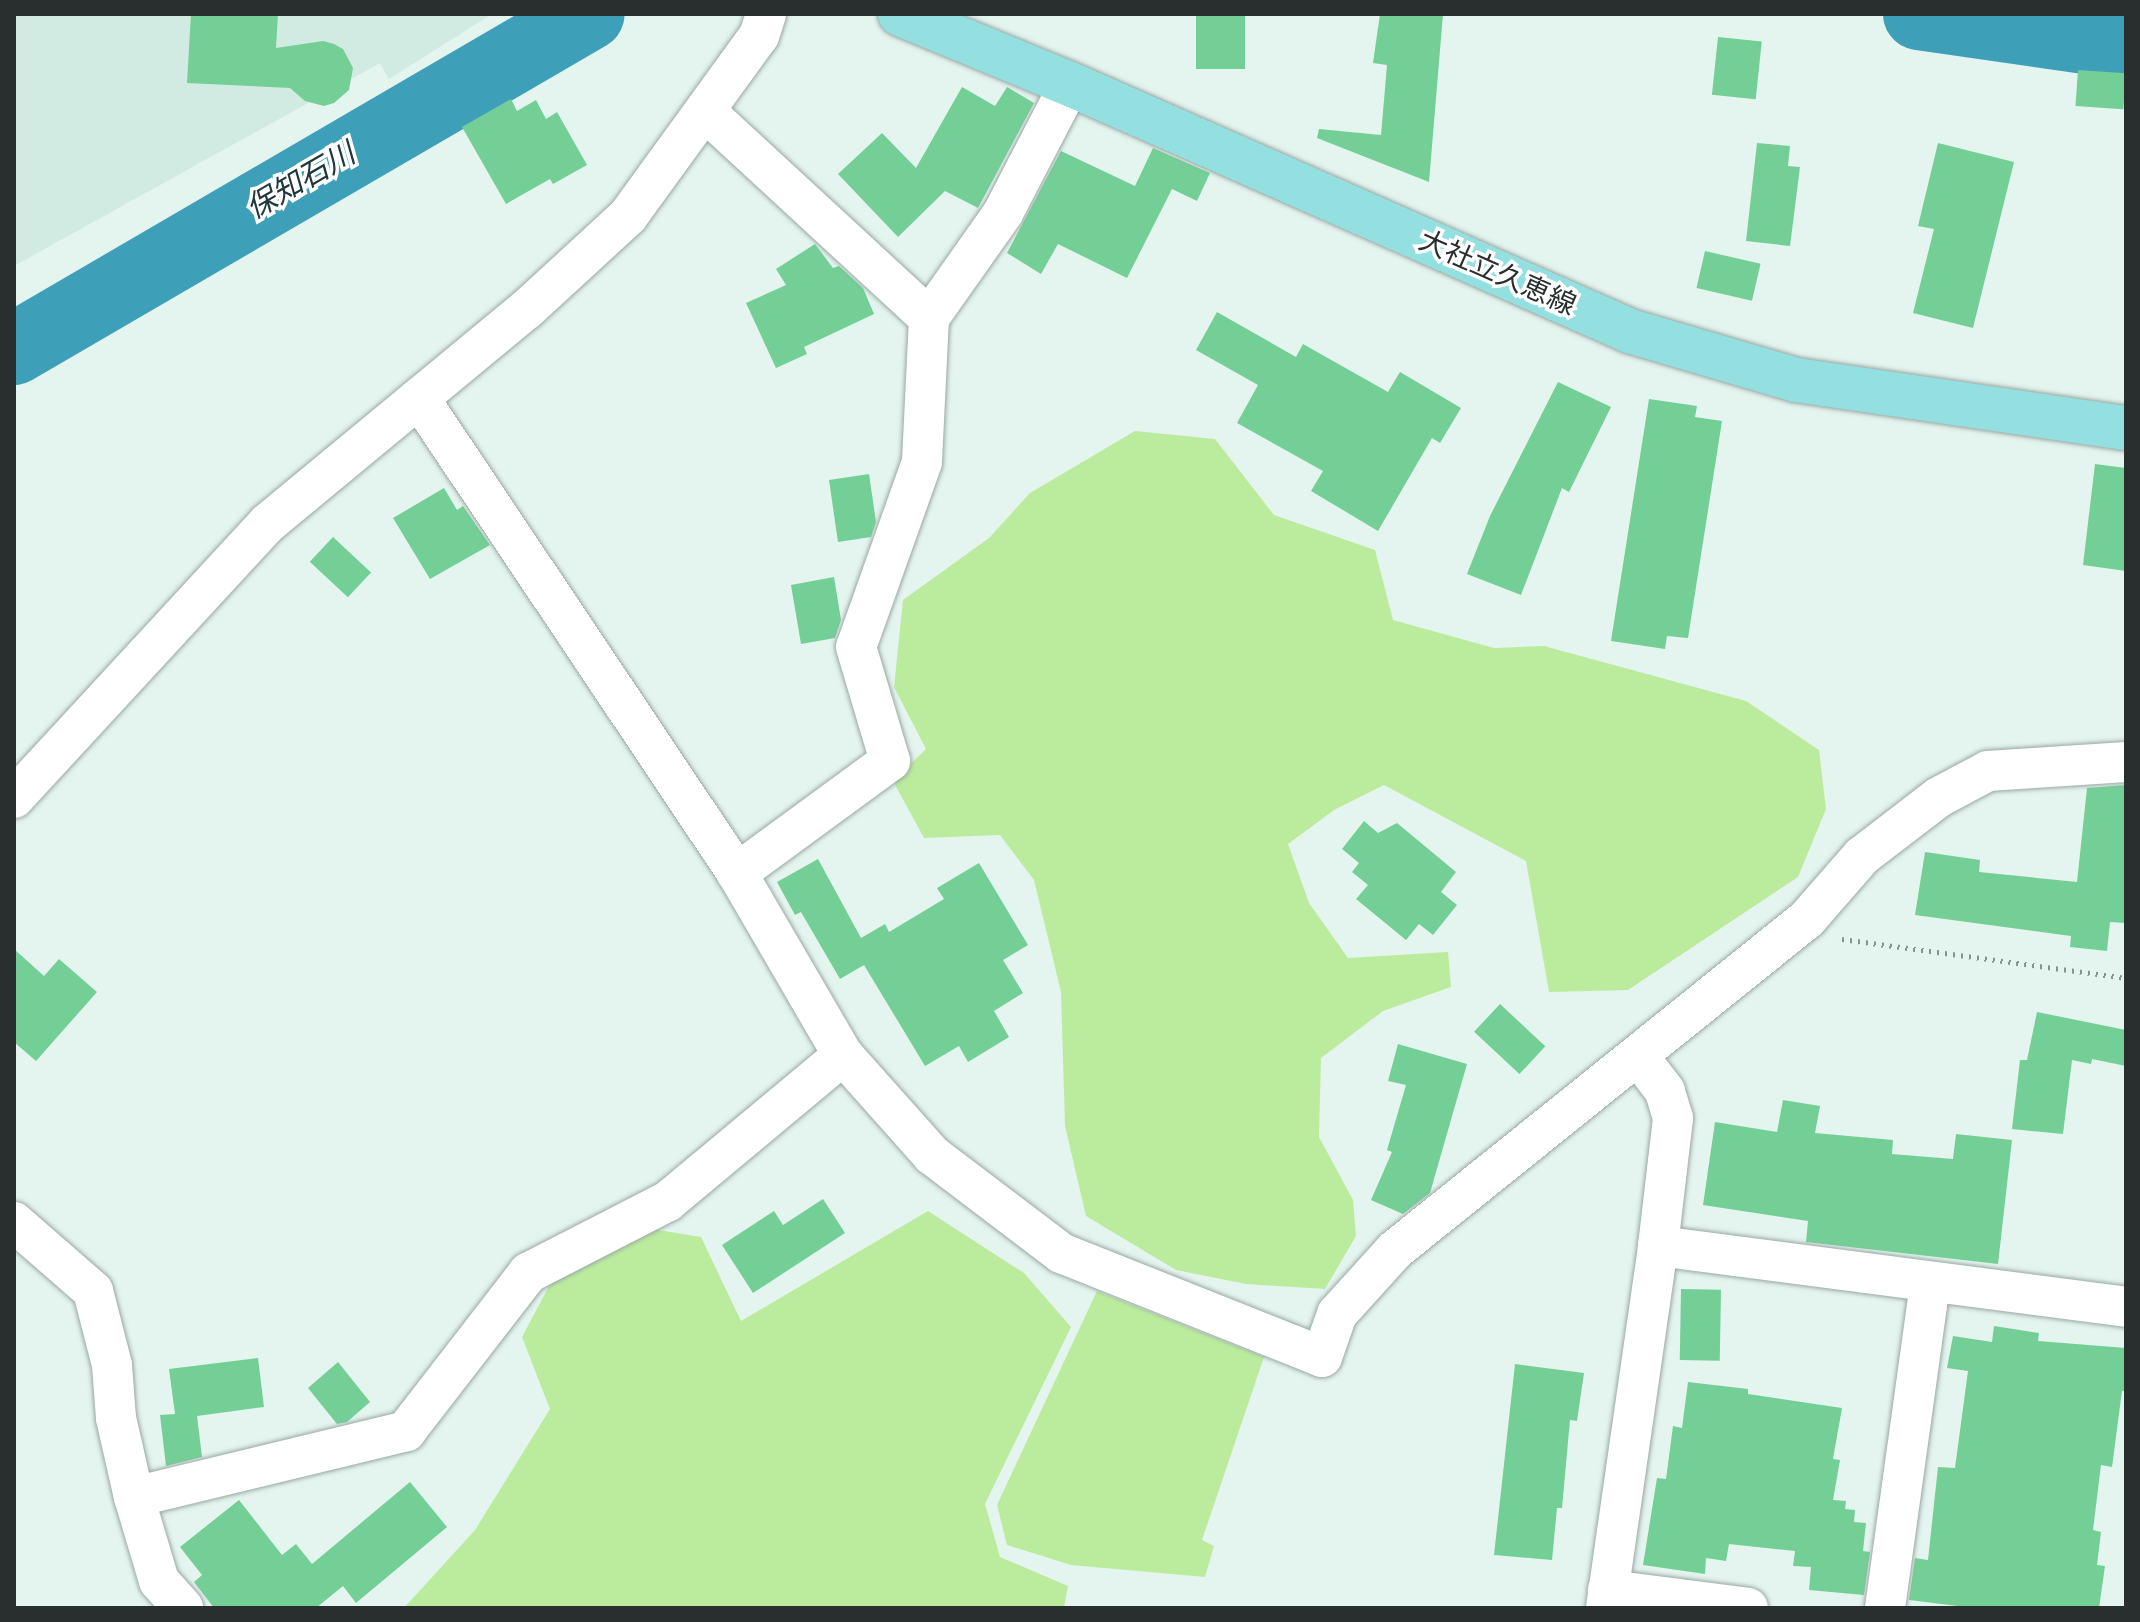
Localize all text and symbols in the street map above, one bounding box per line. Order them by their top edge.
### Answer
water label: 保知石川 [240,136,362,228]
street label: 大社立久恵線 [1413,224,1581,324]

